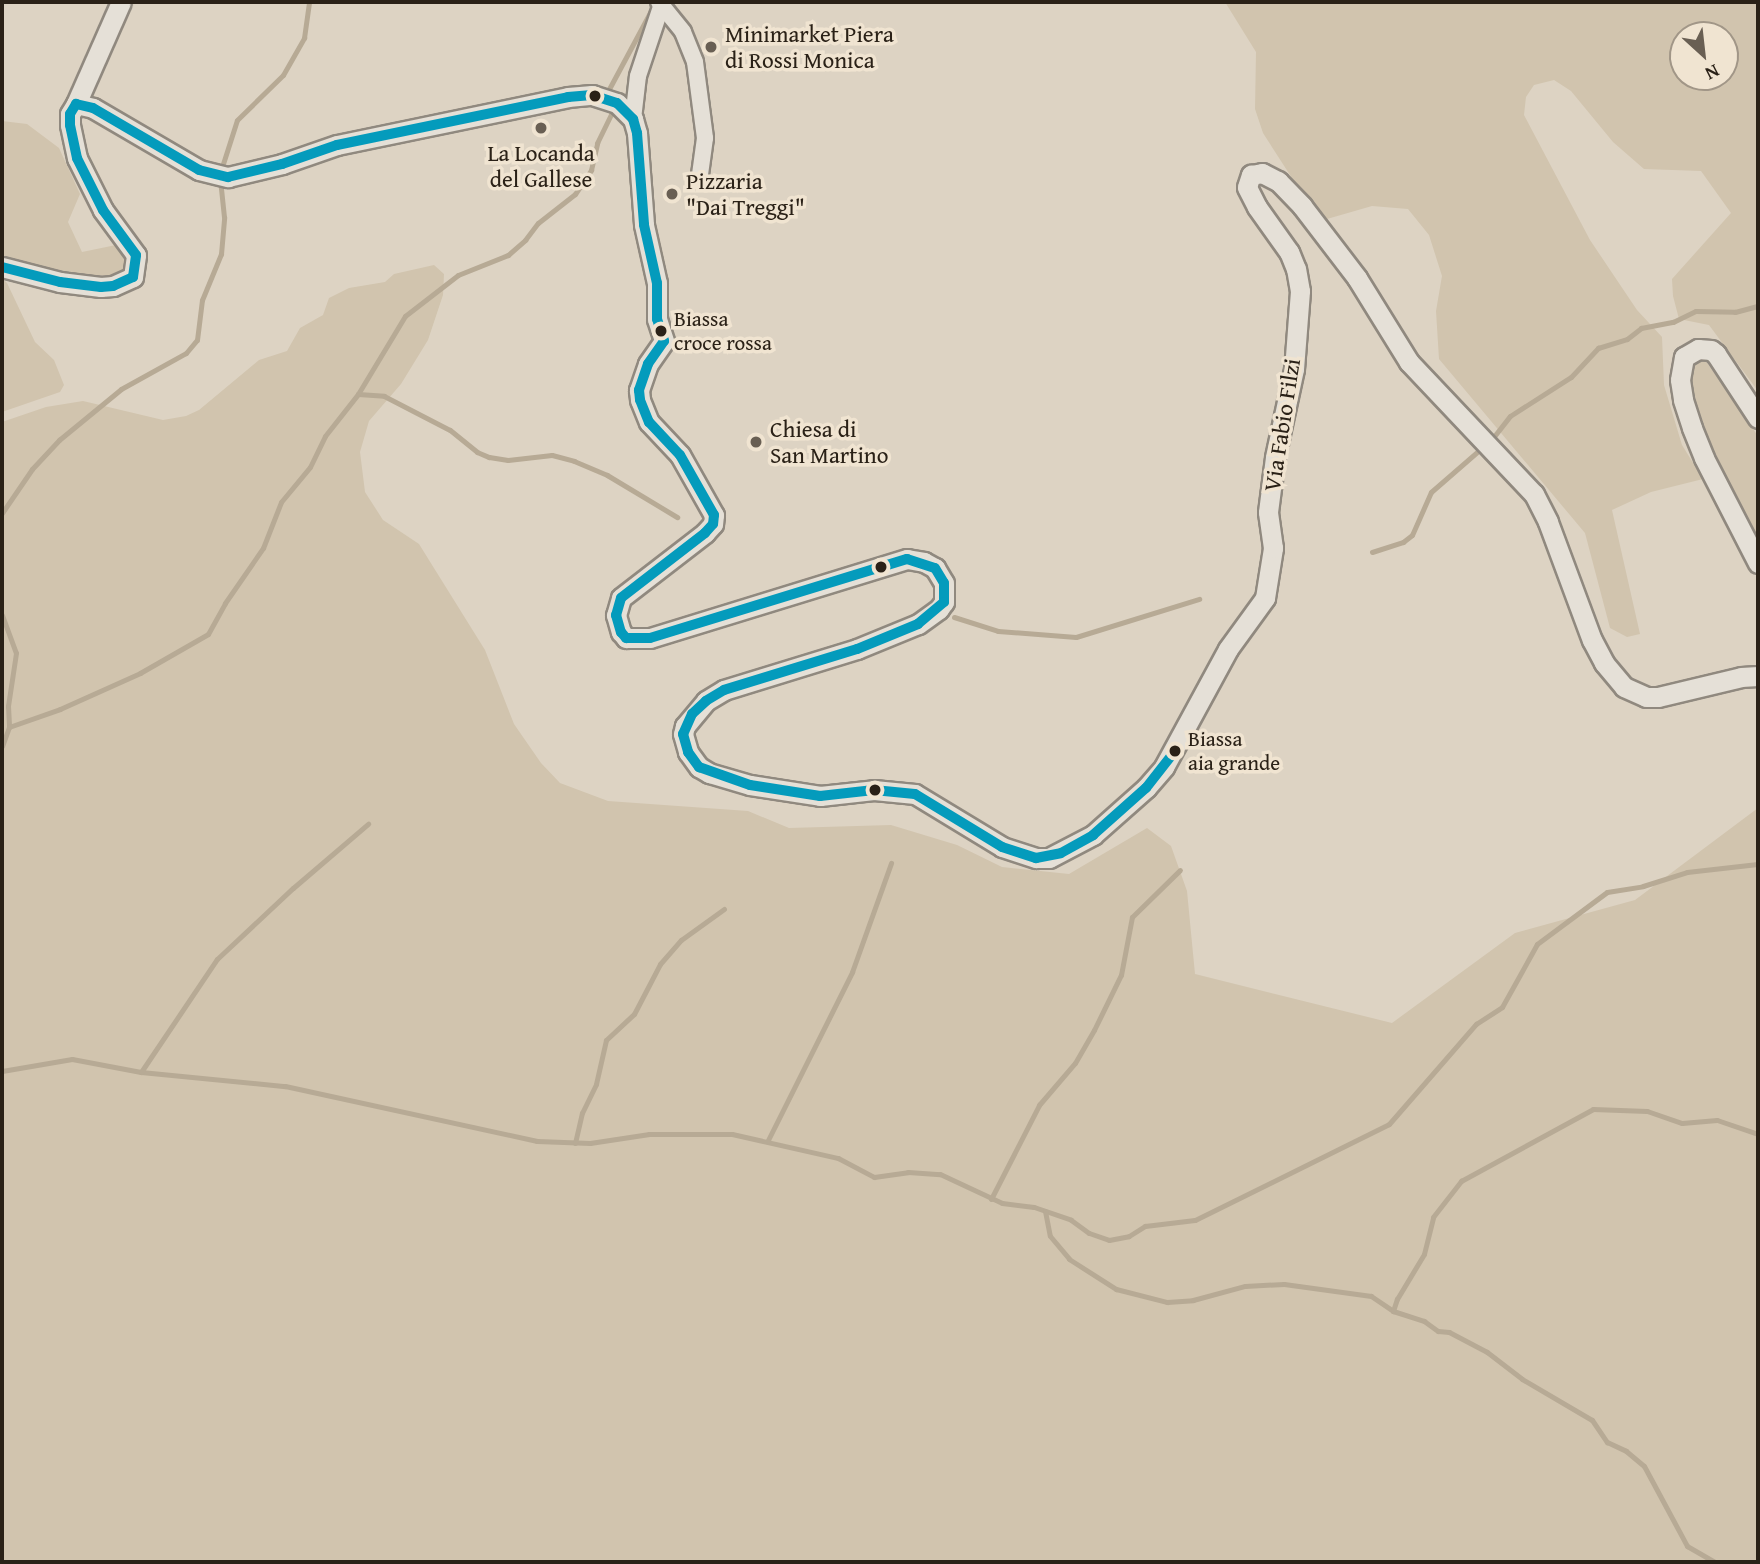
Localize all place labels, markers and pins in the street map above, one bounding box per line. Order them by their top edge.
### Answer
place label: Minimarket Piera di Rossi Monica [725,20,894,74]
marker: Minimarket Piera di Rossi Monica [703,39,719,55]
unlabelled marker [588,89,602,103]
marker: La Locanda del Gallese [533,120,549,136]
place label: La Locanda del Gallese [487,139,595,193]
place label: Pizzaria "Dai Treggi" [686,167,805,221]
marker: Pizzaria "Dai Treggi" [664,186,680,202]
place label: Biassa croce rossa [674,306,772,356]
marker: Biassa croce rossa [654,324,668,338]
place label: Chiesa di San Martino [770,415,889,469]
marker: Chiesa di San Martino [748,434,764,450]
unlabelled marker [874,560,888,574]
place label: Biassa aia grande [1188,726,1280,776]
marker: Biassa aia grande [1168,744,1182,758]
unlabelled marker [868,783,882,797]

